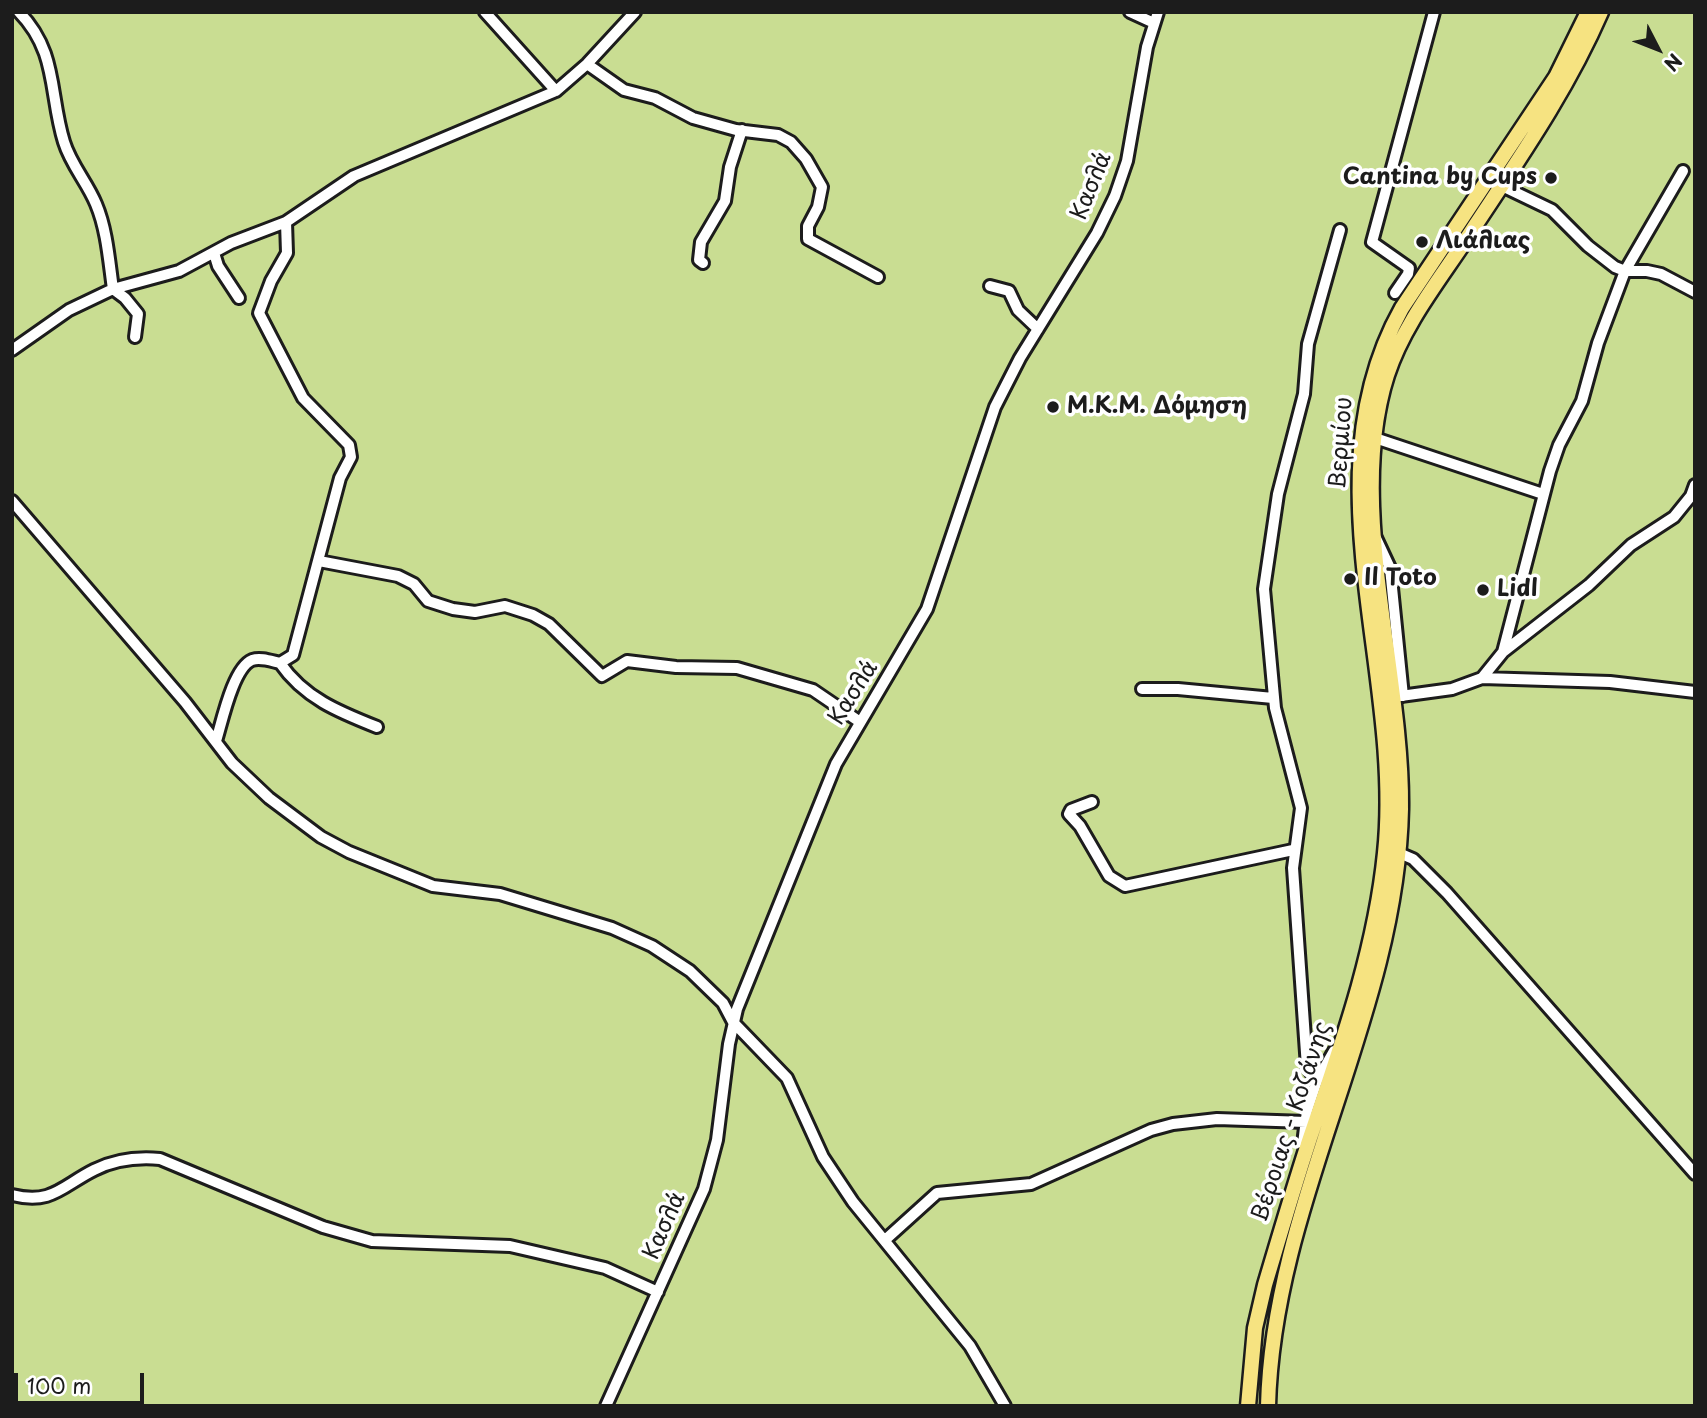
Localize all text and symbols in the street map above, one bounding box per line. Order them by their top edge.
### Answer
north arrow [1623,14,1693,84]
text: N [1658,48,1689,78]
street label: Κασλά [1066,148,1118,224]
place label: Cantina by Cups [1343,164,1537,192]
marker: Cantina by Cups [1543,170,1559,186]
place label: Λιάλιας [1436,228,1530,256]
marker: Λιάλιας [1414,234,1430,250]
place label: Μ.Κ.Μ. Δόμηση [1067,393,1247,421]
street label: Βερμίου [1325,396,1359,490]
marker: Μ.Κ.Μ. Δόμηση [1045,399,1061,415]
place label: Il Toto [1364,565,1437,593]
marker: Il Toto [1342,571,1358,587]
place label: Lidl [1497,576,1538,604]
marker: Lidl [1475,582,1491,598]
street label: Κασλά [824,656,884,730]
street label: Βέροιας - Κοζάνης [1247,1019,1337,1225]
street label: Κασλά [638,1188,692,1264]
scale bar [18,1358,147,1402]
text: 100 m [27,1369,91,1401]

